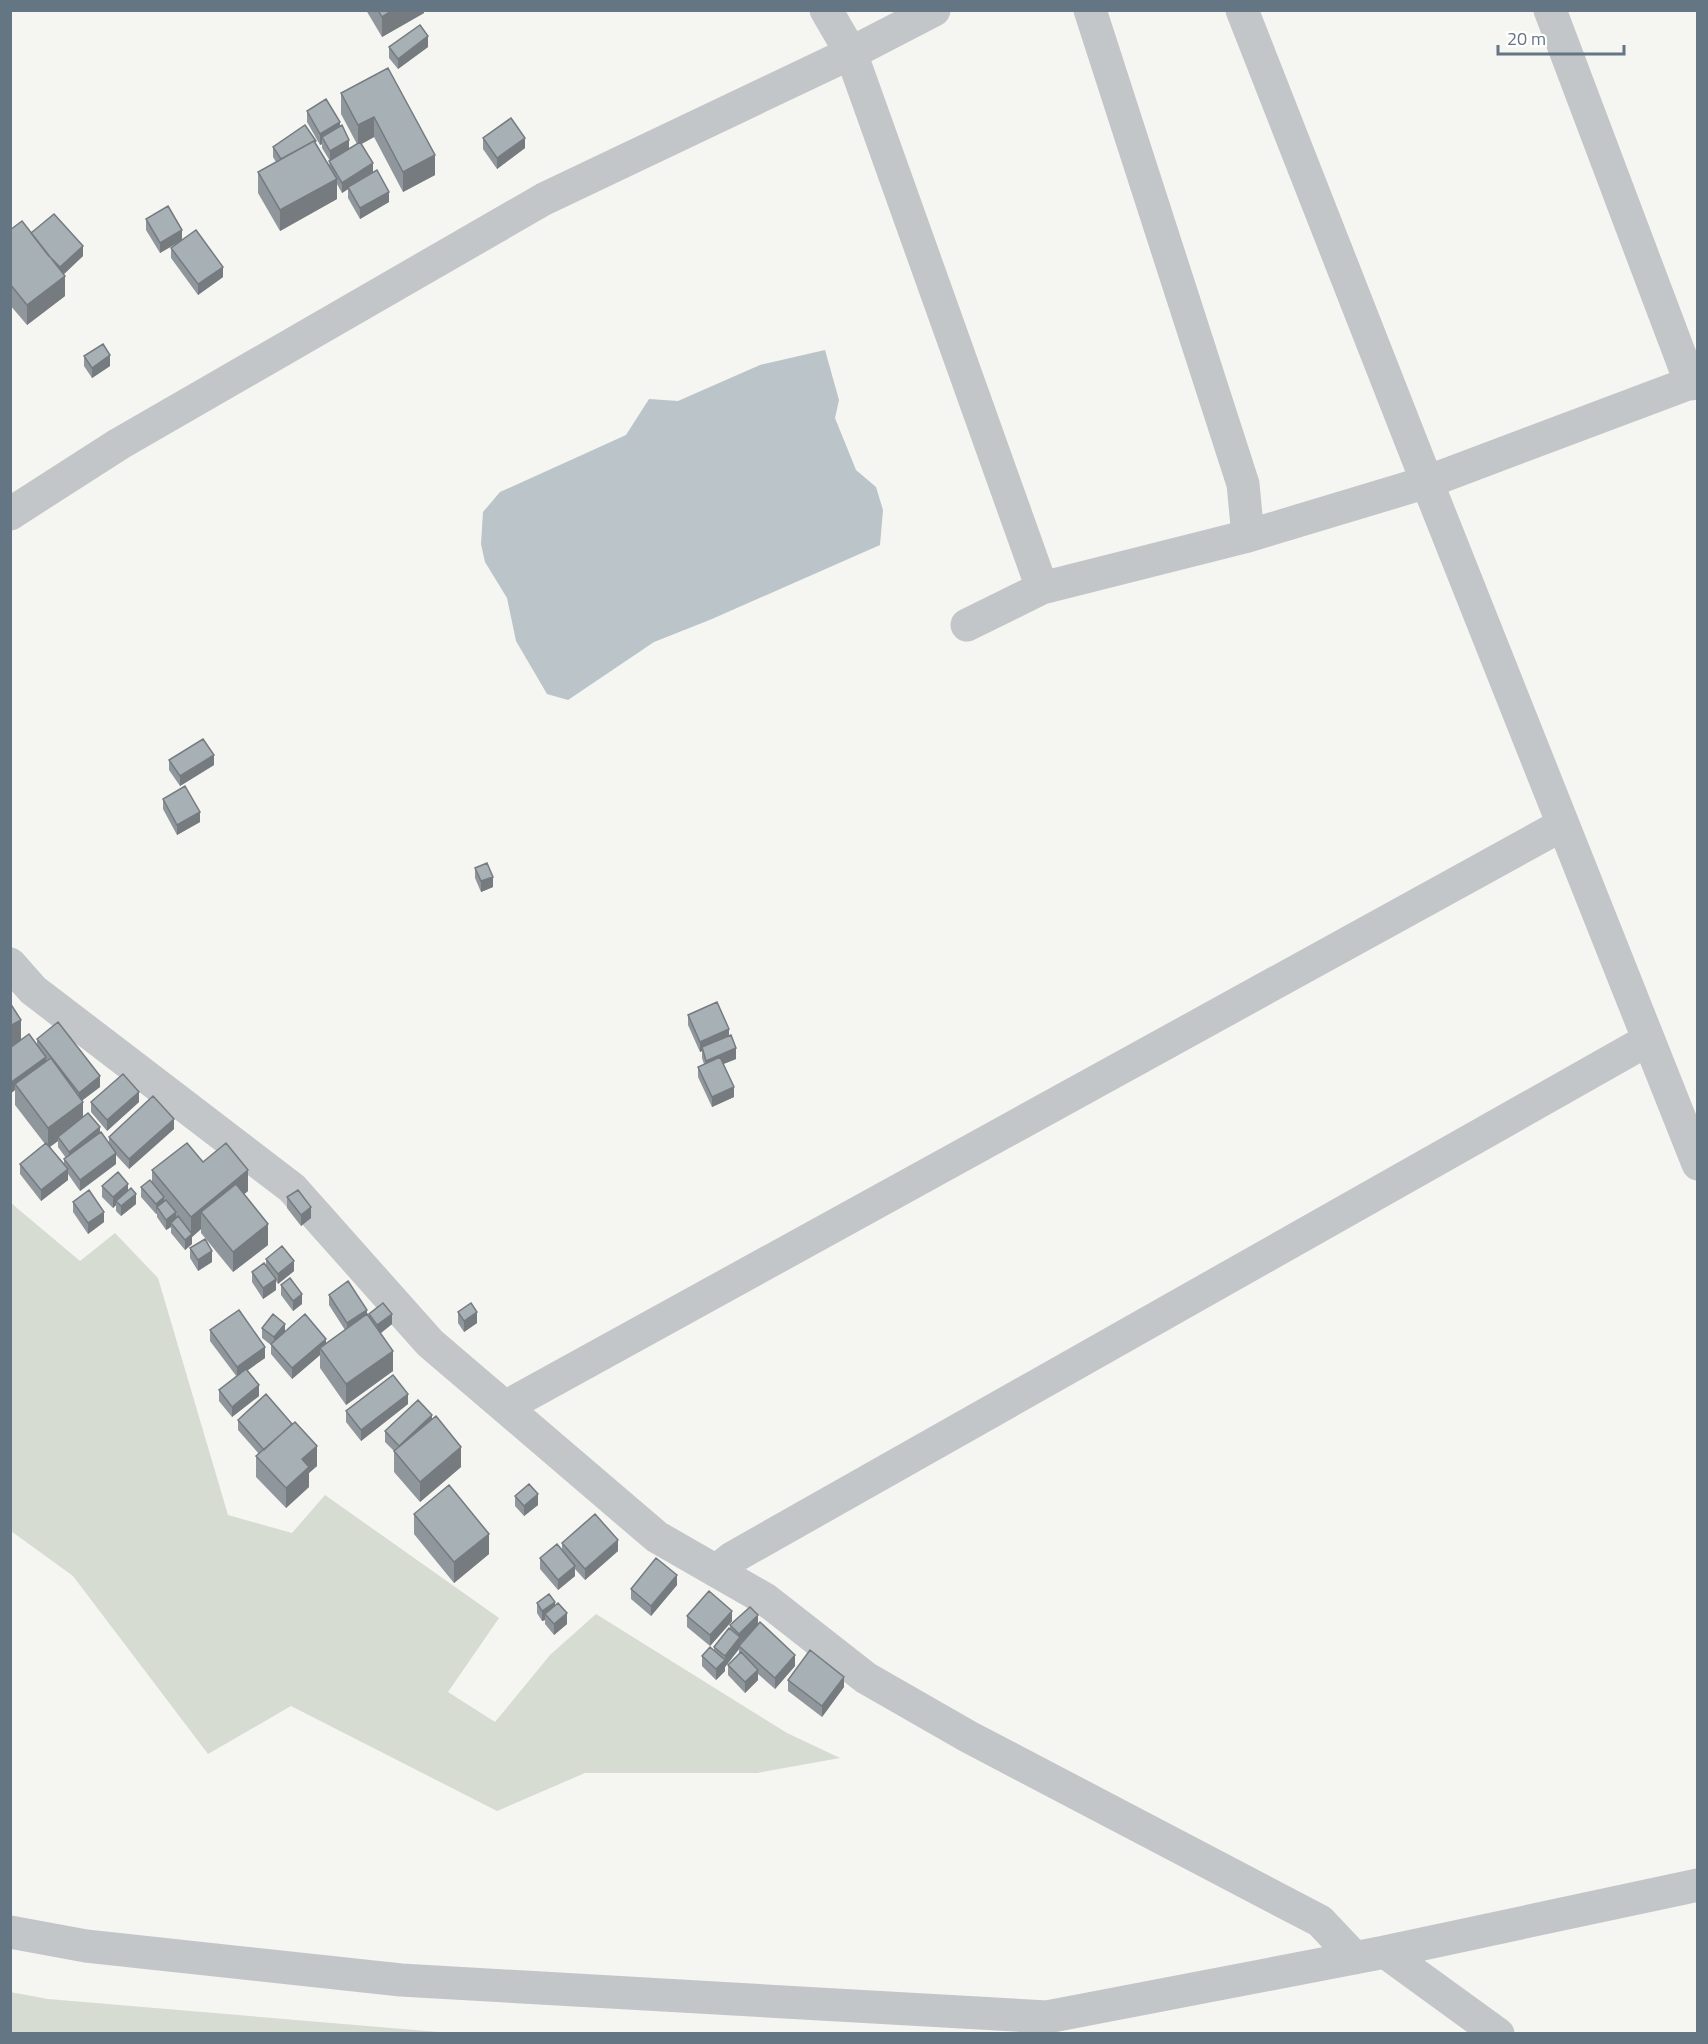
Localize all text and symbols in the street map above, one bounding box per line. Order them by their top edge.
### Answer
scale bar [1498,18,1624,56]
text: 20 m [1507,25,1546,52]

